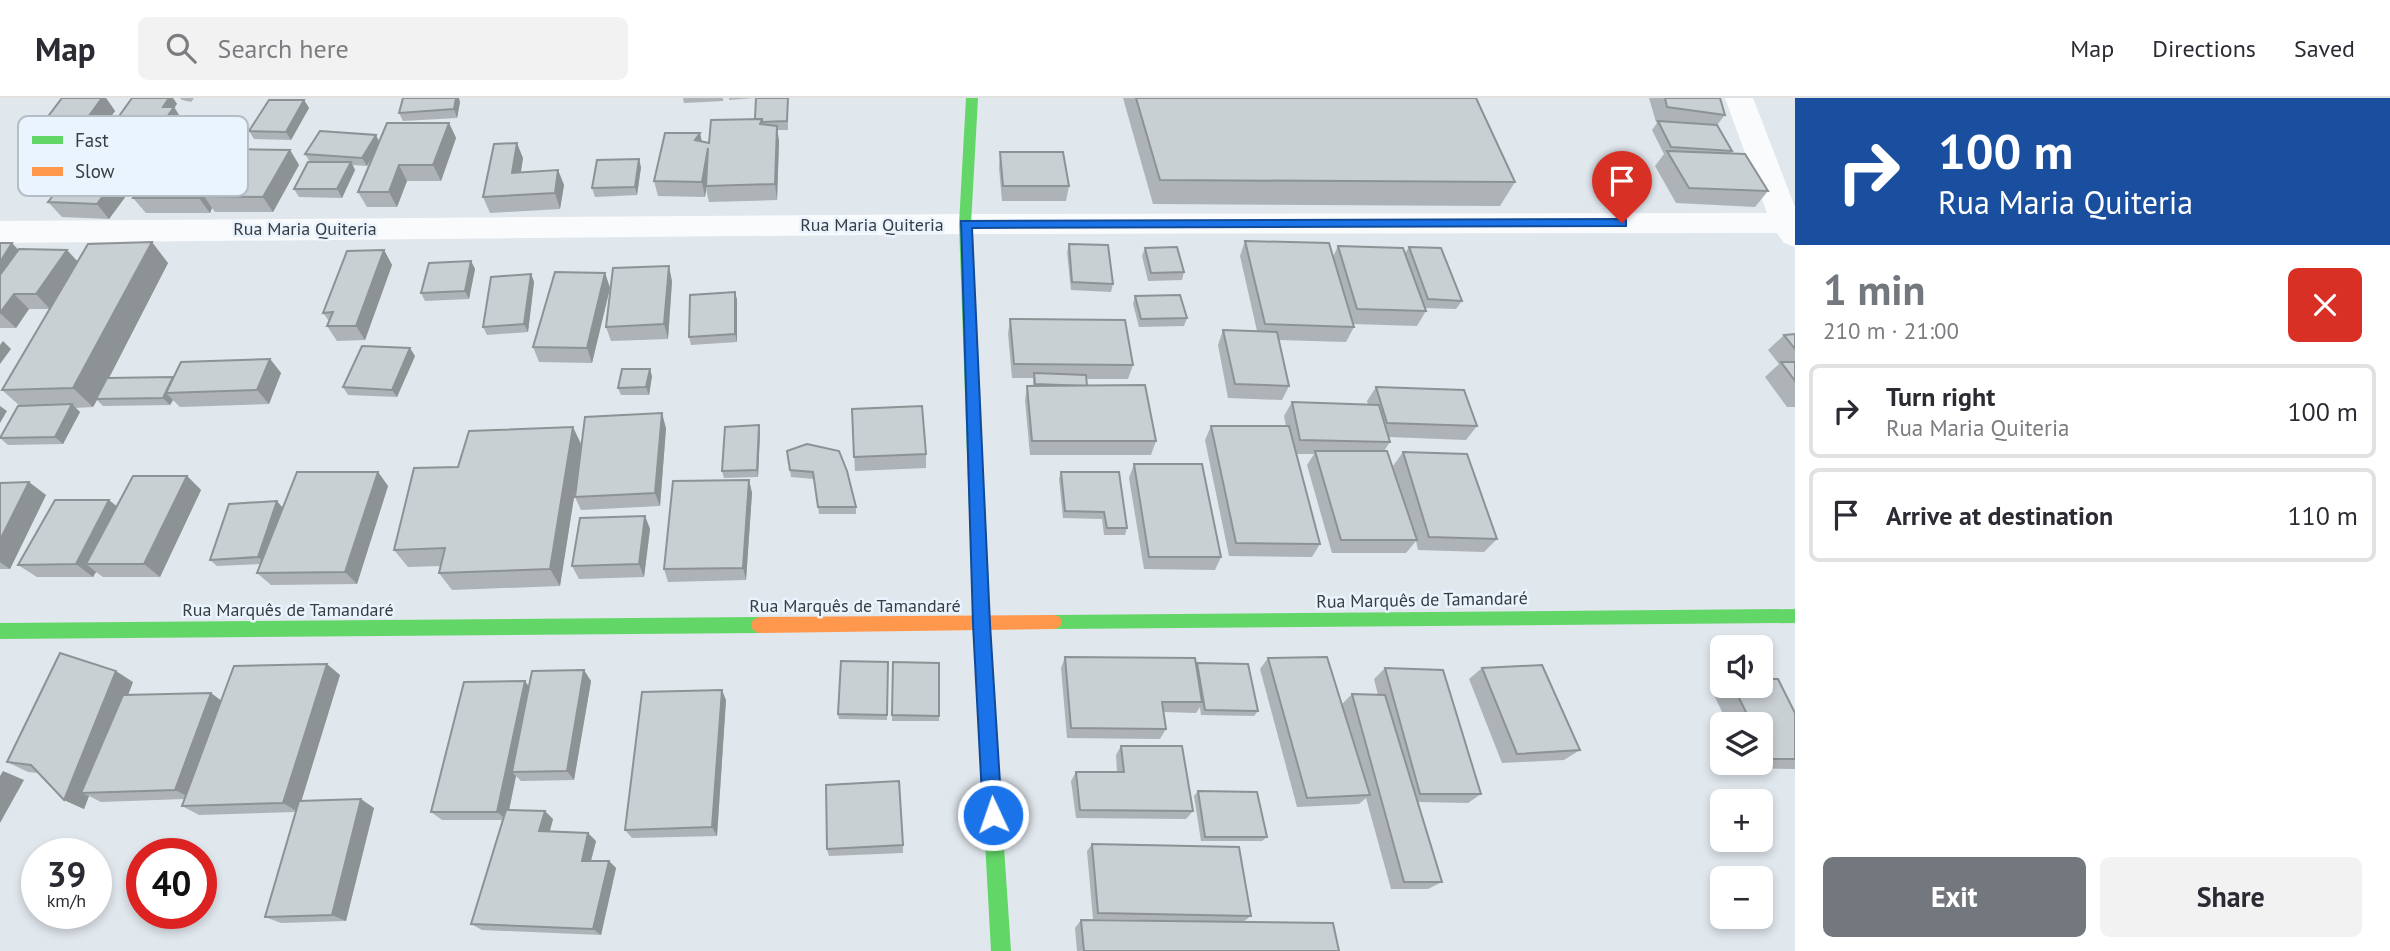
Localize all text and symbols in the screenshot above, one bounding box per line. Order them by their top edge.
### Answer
search box [138,17,628,80]
text: Map [35,27,96,70]
icon: search [162,29,200,67]
text: Search here [218,32,349,65]
text: Map [2070,33,2114,64]
text: Directions [2152,33,2256,64]
text: Saved [2294,33,2355,64]
legend [18,116,248,196]
text: 100 m [1938,119,2073,183]
icon: right [1823,126,1914,217]
text: Fast [75,128,109,152]
pin [1592,151,1652,223]
text: Slow [75,159,115,183]
icon: arrive [1603,162,1641,200]
text: Rua Maria Quiteria [1938,181,2193,223]
street label: Rua Maria Quiteria [800,213,944,236]
street label: Rua Maria Quiteria [233,217,377,240]
text: 1 min [1823,262,1925,317]
button: close [2288,268,2362,342]
text: 210 m · 21:00 [1823,316,1959,345]
text: Turn right [1886,380,1995,413]
icon: right [1827,392,1865,430]
text: 100 m [2287,395,2358,428]
text: Rua Maria Quiteria [1886,413,2069,442]
icon: arrive [1827,496,1865,534]
text: Arrive at destination [1886,499,2113,532]
text: 110 m [2287,499,2358,532]
street label: Rua Marquês de Tamandaré [1316,586,1528,613]
street label: Rua Marquês de Tamandaré [749,594,961,617]
street label: Rua Marquês de Tamandaré [182,598,394,621]
map controls [1710,635,1773,929]
button: sound [1710,635,1773,698]
button: layers [1710,712,1773,775]
position arrow [956,778,1030,852]
button: + [1710,789,1773,852]
speed limit sign: 40 [126,838,217,929]
text: 39 [47,851,86,897]
button: Exit [1823,857,2086,937]
button: Share [2100,857,2362,937]
button: − [1710,866,1773,929]
text: km/h [47,889,86,912]

